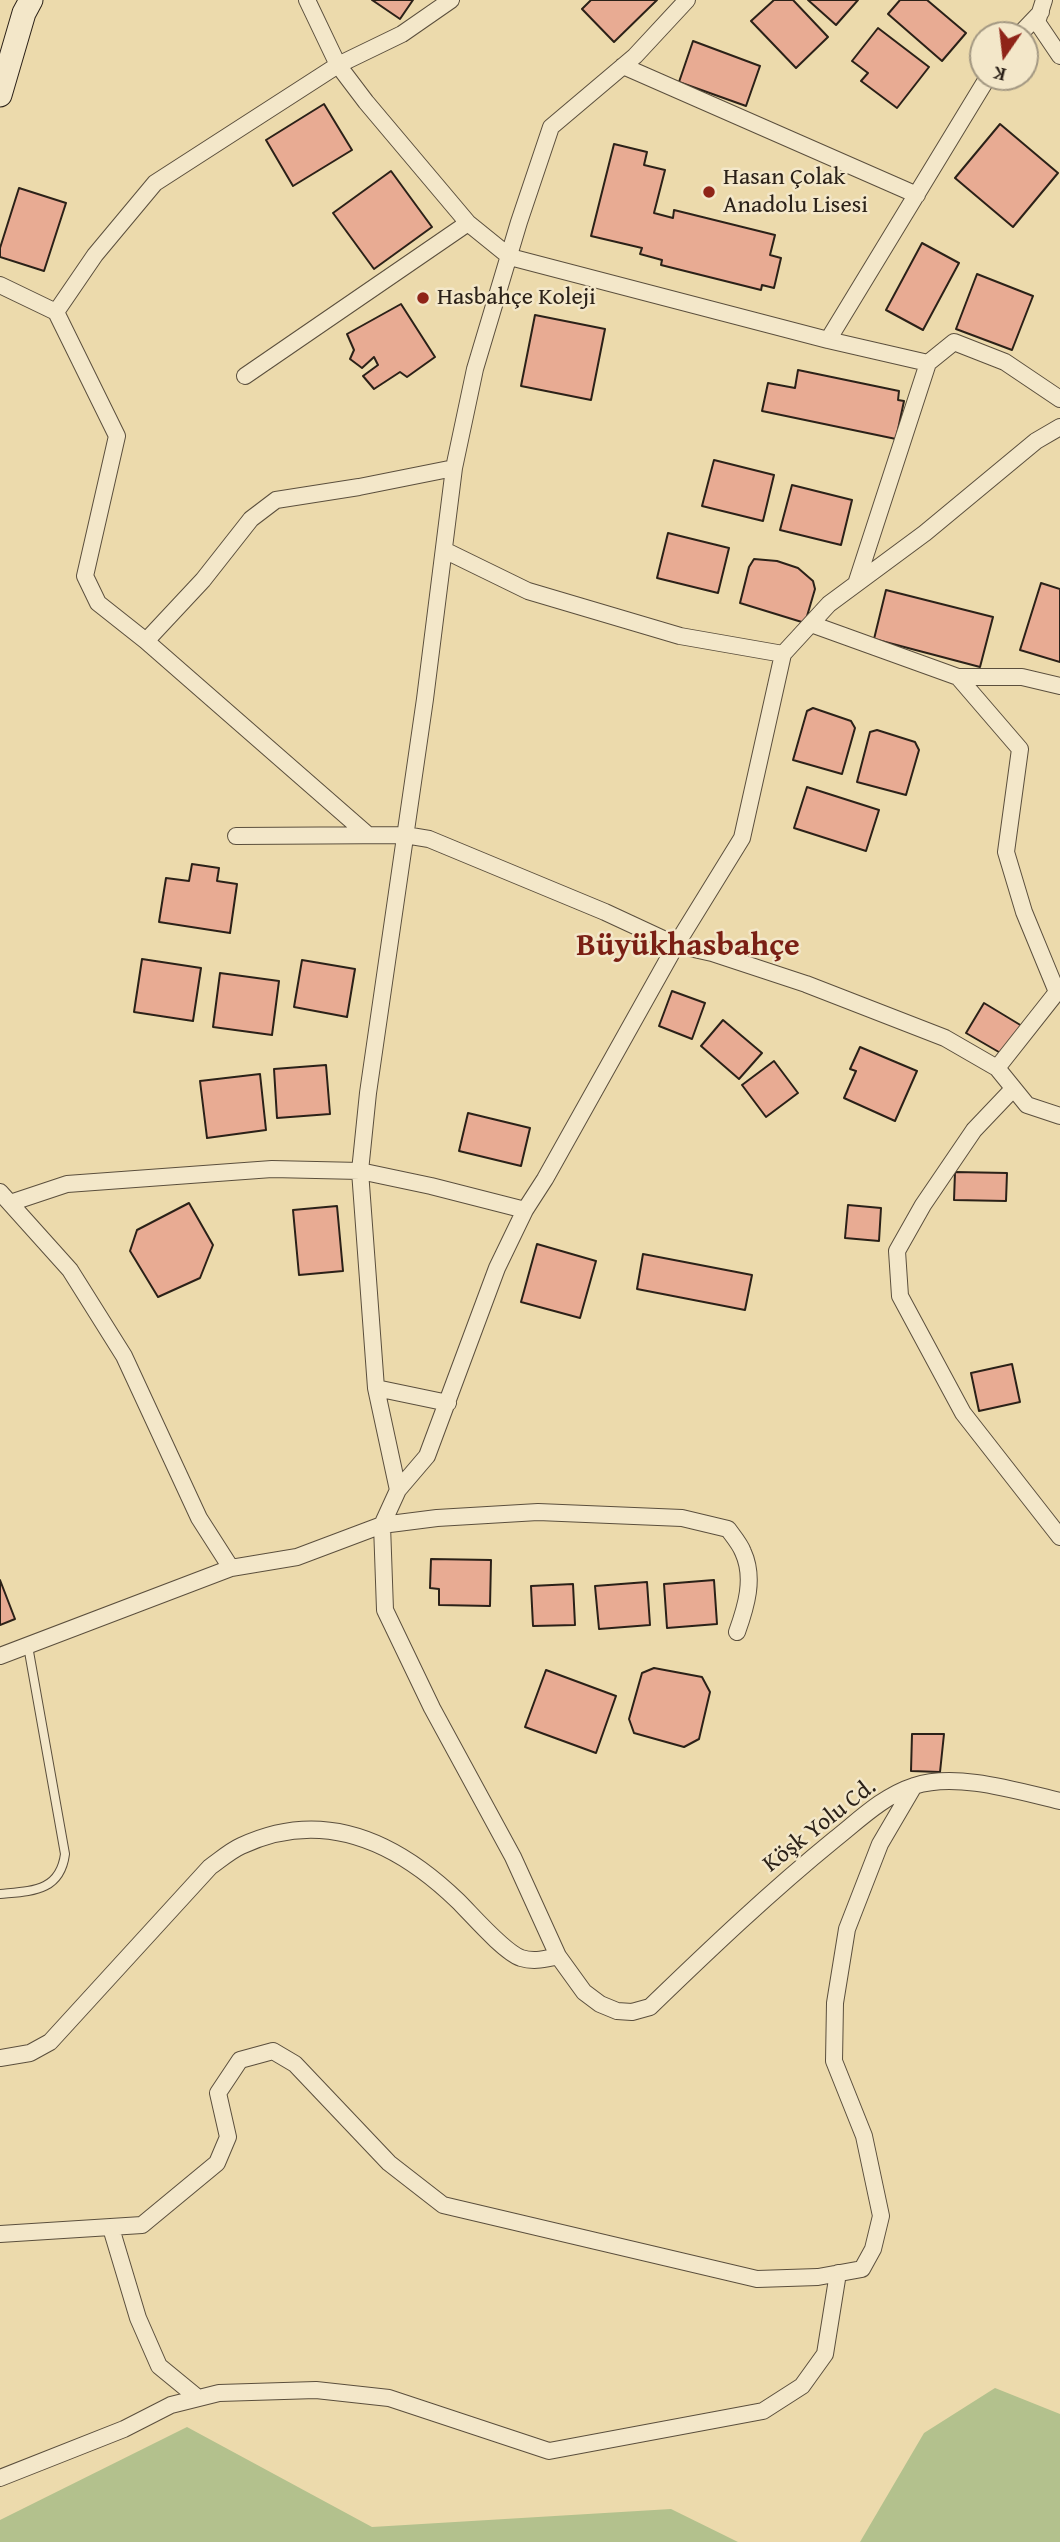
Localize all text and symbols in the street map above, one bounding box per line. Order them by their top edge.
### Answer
north arrow [969,21,1039,91]
text: K [990,59,1009,89]
place label: Hasan Çolak Anadolu Lisesi [723,164,868,220]
marker: Hasan Çolak Anadolu Lisesi [701,184,717,200]
place label: Hasbahçe Koleji [437,284,596,312]
marker: Hasbahçe Koleji [415,290,431,306]
district label: Büyükhasbahçe [576,928,800,966]
street label: Köşk Yolu Cd. [758,1773,882,1879]

